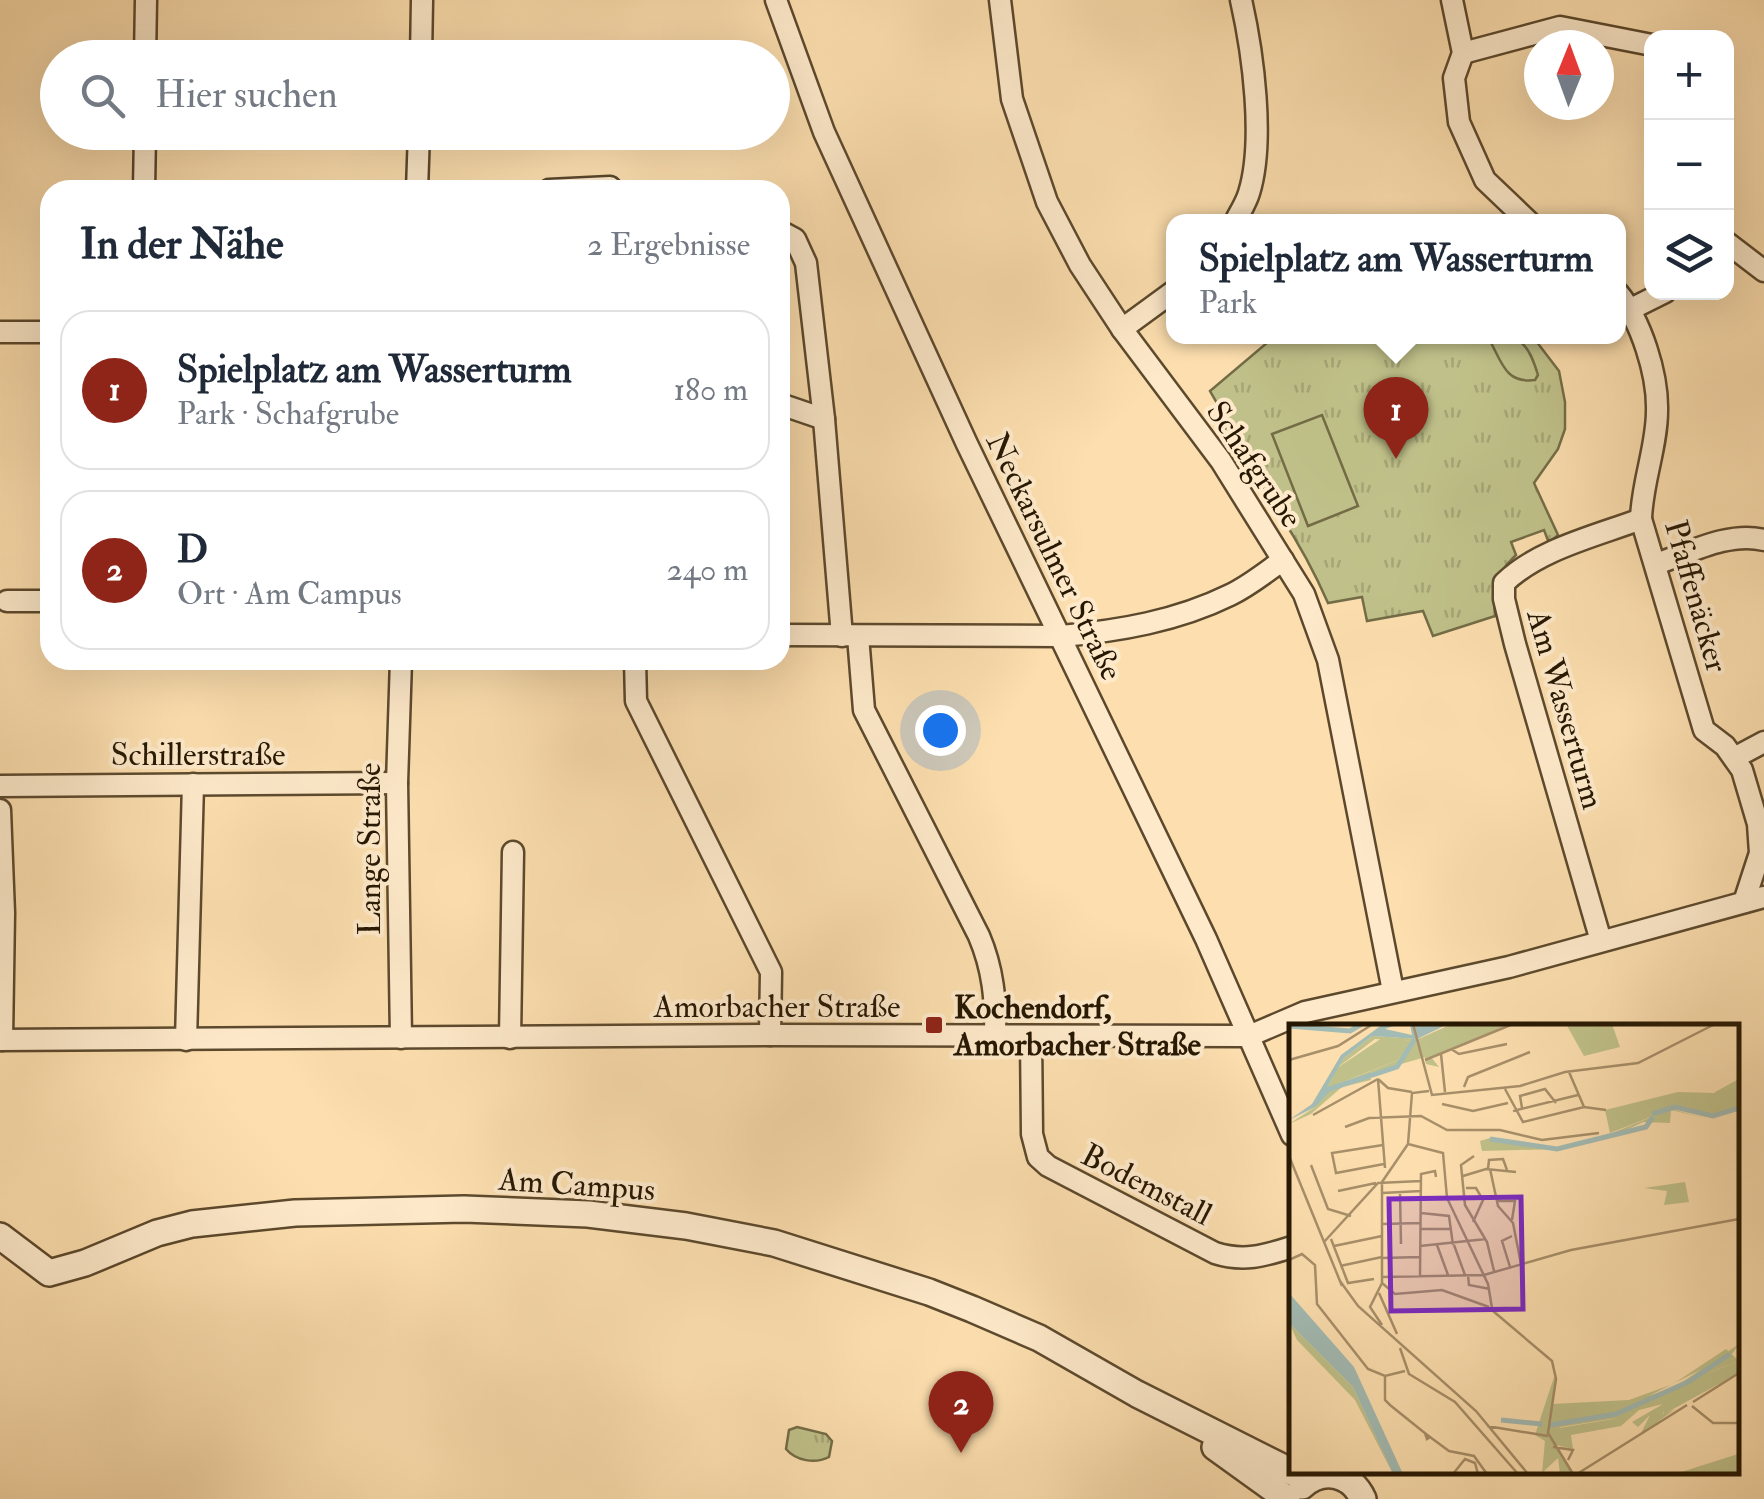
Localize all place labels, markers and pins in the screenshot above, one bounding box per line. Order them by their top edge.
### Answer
pin: 1 [1364,376,1428,459]
place label: Kochendorf, Amorbacher Straße [952,988,1201,1065]
marker: Kochendorf, Amorbacher Straße [923,1014,945,1036]
pin: 2 [928,1370,994,1453]

